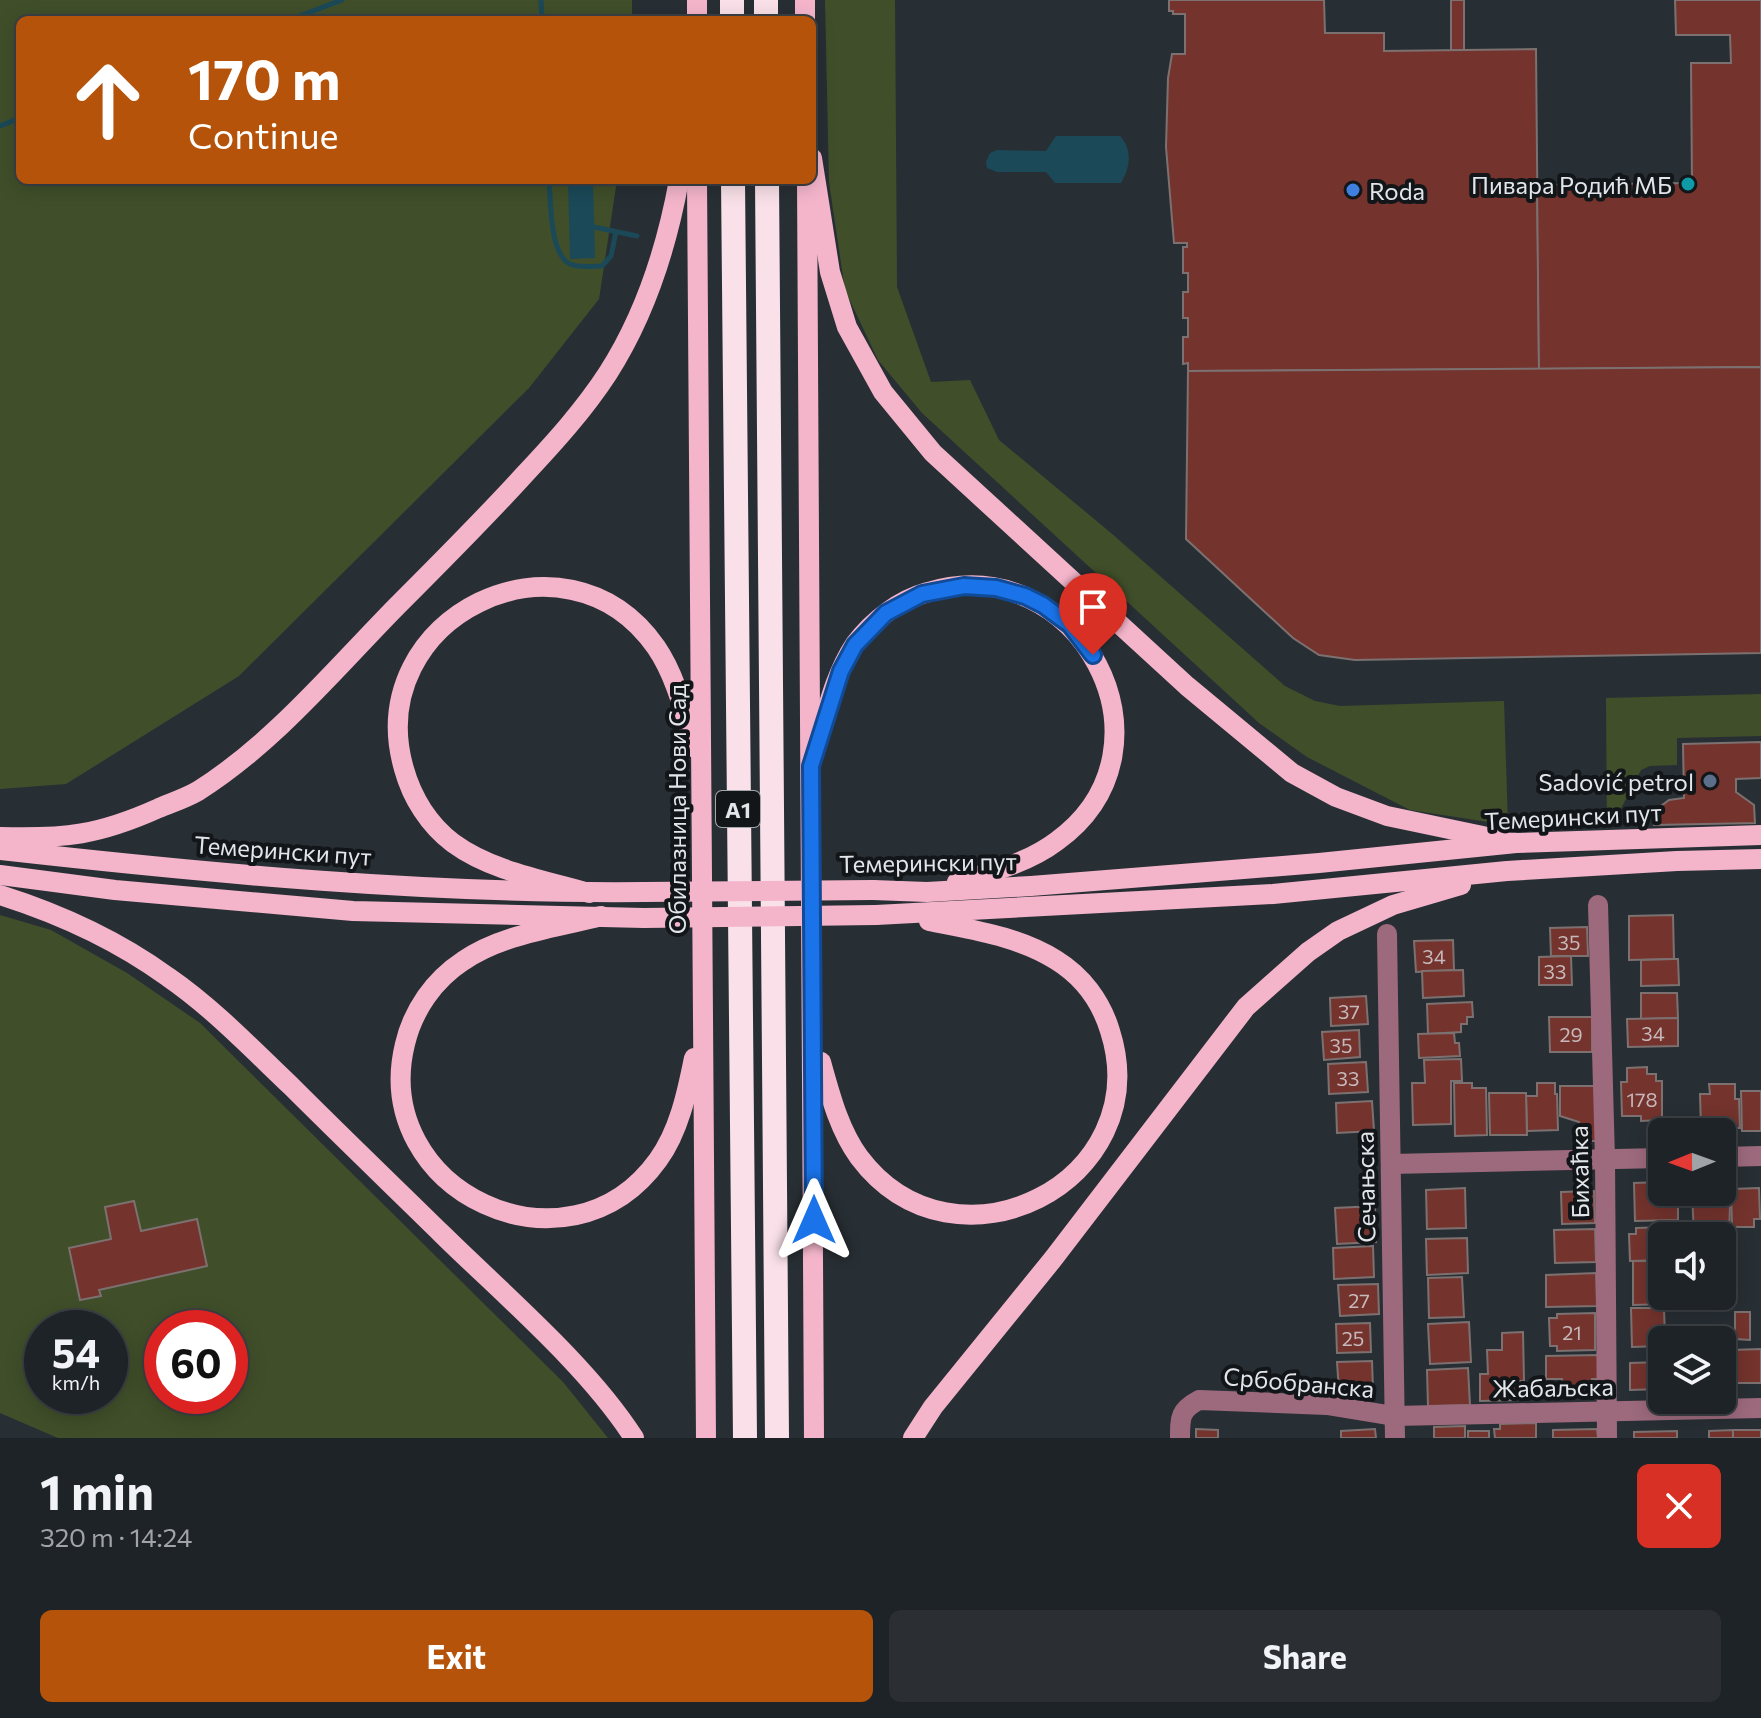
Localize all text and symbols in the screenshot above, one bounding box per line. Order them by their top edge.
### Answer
text: 170 m [188,43,341,112]
icon: ahead [56,48,160,152]
text: Continue [188,112,339,156]
place label: Пивара Родић МБ [1471,170,1672,199]
marker: Пивара Родић МБ [1679,175,1697,193]
place label: Roda [1369,176,1425,205]
marker: Roda [1344,181,1362,199]
pin [1059,573,1127,655]
icon: arrive [1071,585,1115,629]
street label: Обилазница Нови Сад [662,684,691,934]
place label: Sadović petrol [1539,767,1694,796]
marker: Sadović petrol [1701,772,1719,790]
road number: A1 [716,791,760,827]
street label: Темерински пут [1483,797,1663,835]
street label: Темерински пут [193,829,373,871]
street label: Темерински пут [839,846,1017,878]
house number: 35 [1558,930,1580,954]
house number: 34 [1422,944,1446,968]
house number: 33 [1544,959,1566,983]
house number: 37 [1338,999,1360,1023]
house number: 34 [1641,1021,1665,1045]
house number: 29 [1559,1022,1583,1046]
house number: 35 [1330,1033,1352,1057]
house number: 33 [1337,1066,1359,1090]
house number: 178 [1626,1087,1658,1111]
north arrow [1648,1118,1736,1206]
map controls [1648,1118,1736,1414]
street label: Бихаћка [1564,1125,1594,1219]
street label: Сечањска [1350,1131,1380,1243]
position arrow [772,1178,856,1262]
button: sound [1648,1222,1736,1310]
house number: 27 [1348,1288,1370,1312]
speed limit sign: 60 [144,1310,248,1414]
house number: 21 [1562,1320,1582,1344]
house number: 25 [1342,1326,1364,1350]
button: layers [1648,1326,1736,1414]
text: 54 [52,1327,100,1376]
street label: Србобранска [1222,1361,1376,1403]
text: km/h [52,1370,100,1394]
street label: Жабаљска [1492,1371,1614,1403]
text: 1 min [40,1461,154,1520]
button: close [1637,1464,1721,1548]
text: 320 m · 14:24 [40,1521,192,1552]
button: Exit [40,1610,873,1702]
button: Share [889,1610,1721,1702]

